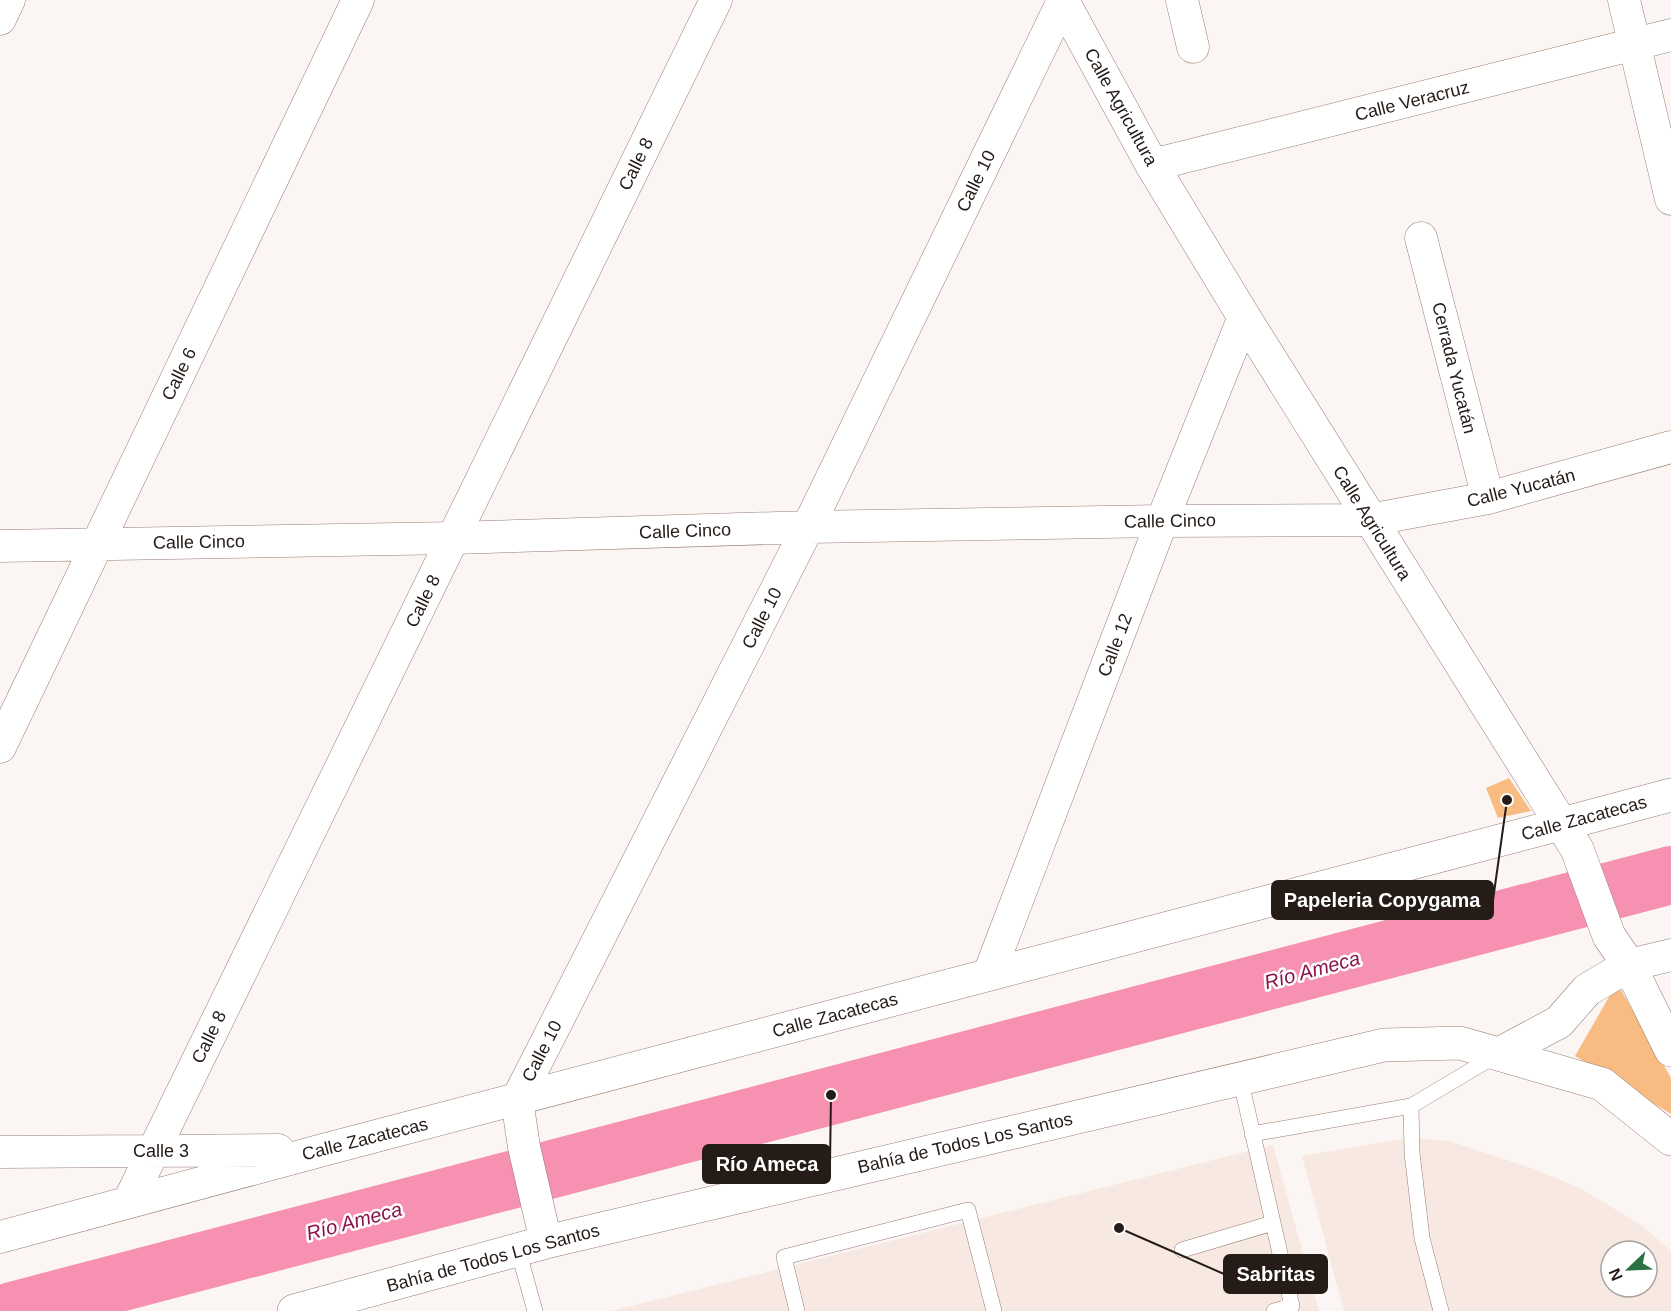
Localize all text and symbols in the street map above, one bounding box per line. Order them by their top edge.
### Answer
street label: Calle Agricultura [1080,45,1162,170]
street label: Calle Veracruz [1353,77,1471,125]
street label: Calle 8 [615,134,657,194]
street label: Calle 10 [953,147,999,215]
street label: Cerrada Yucatán [1428,300,1480,436]
street label: Calle 6 [158,344,200,404]
street label: Calle Agricultura [1329,462,1416,585]
street label: Calle Yucatán [1465,465,1577,511]
street label: Calle Cinco [1124,510,1216,532]
street label: Calle Cinco [639,519,731,543]
street label: Calle Cinco [153,531,245,553]
street label: Calle 8 [402,571,444,631]
street label: Calle 10 [738,584,786,652]
street label: Calle 12 [1094,611,1136,679]
street label: Calle Zacatecas [1519,792,1649,844]
callout: Papeleria Copygama [1272,881,1493,919]
text: Papeleria Copygama [1284,889,1481,911]
water label: Río Ameca [1262,947,1362,993]
street label: Calle Zacatecas [770,989,900,1041]
street label: Calle 8 [188,1007,230,1067]
street label: Calle 10 [518,1017,566,1085]
street label: Bahía de Todos Los Santos [856,1109,1074,1177]
street label: Calle Zacatecas [300,1114,430,1164]
street label: Calle 3 [133,1141,189,1161]
callout: Río Ameca [703,1145,830,1183]
text: Río Ameca [716,1153,819,1175]
water label: Río Ameca [304,1198,404,1244]
street label: Bahía de Todos Los Santos [384,1220,602,1296]
north arrow [1599,1239,1659,1299]
callout: Sabritas [1224,1255,1327,1293]
text: Sabritas [1237,1263,1315,1285]
text: N [1606,1266,1626,1283]

